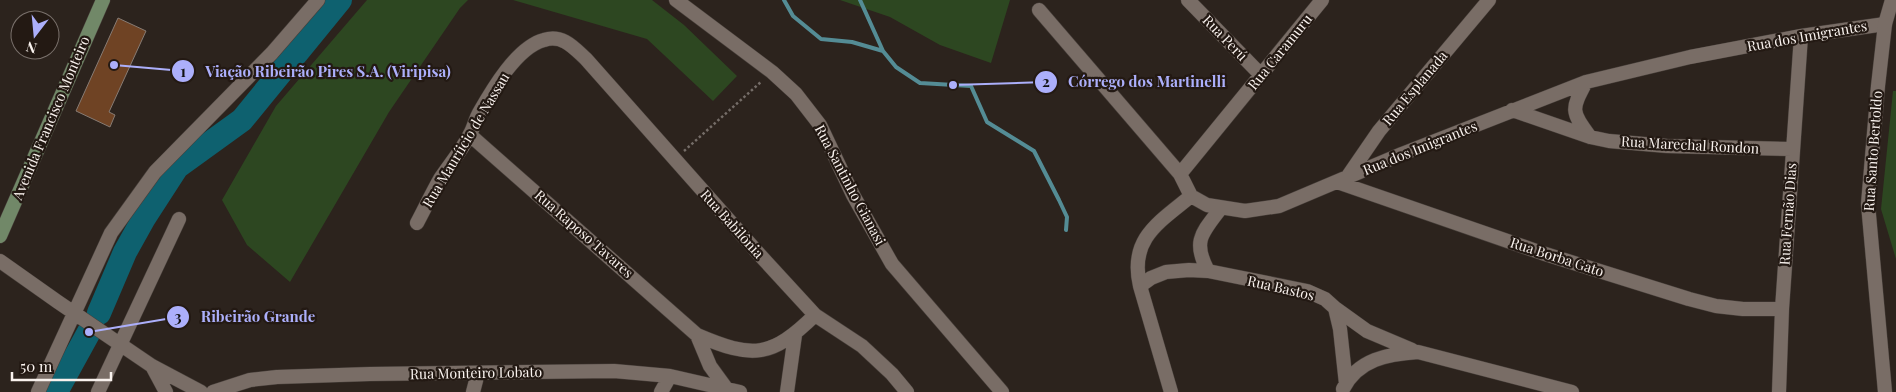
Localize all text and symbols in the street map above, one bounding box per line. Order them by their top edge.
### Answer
north arrow [10,10,60,60]
street label: Rua Caramuru [1243,10,1316,94]
street label: Rua Perú [1199,11,1252,65]
street label: Rua dos Imigrantes [1745,16,1868,55]
street label: Avenida Francisco Monteiro [7,33,94,203]
text: N [24,37,39,59]
street label: Rua Esplanada [1378,46,1451,129]
callout: Viação Ribeirão Pires S.A. (Viripisa) [170,56,461,86]
text: 1 [180,61,186,81]
text: Viação Ribeirão Pires S.A. (Viripisa) [204,61,451,81]
callout: Córrego dos Martinelli [1034,67,1236,97]
street label: Rua Mauríicio de Nassau [418,69,513,211]
text: 2 [1042,71,1050,91]
text: Córrego dos Martinelli [1068,71,1226,91]
street label: Rua Santo Bertoldo [1859,90,1886,212]
street label: Rua dos Imigrantes [1360,116,1480,179]
street label: Rua Santinho Gianasi [811,121,890,248]
street label: Rua Marechal Rondon [1620,131,1760,158]
street label: Rua Fernão Dias [1774,162,1801,266]
street label: Rua Raposo Tavares [531,185,638,282]
street label: Rua Babilônia [696,185,768,262]
street label: Rua Borba Gato [1508,232,1607,281]
street label: Rua Bastos [1246,271,1317,304]
callout: Ribeirão Grande [165,302,325,332]
text: 3 [174,306,182,326]
text: Ribeirão Grande [201,306,316,326]
scale bar [12,350,111,382]
text: 50 m [20,356,53,376]
street label: Rua Monteiro Lobato [410,362,543,383]

